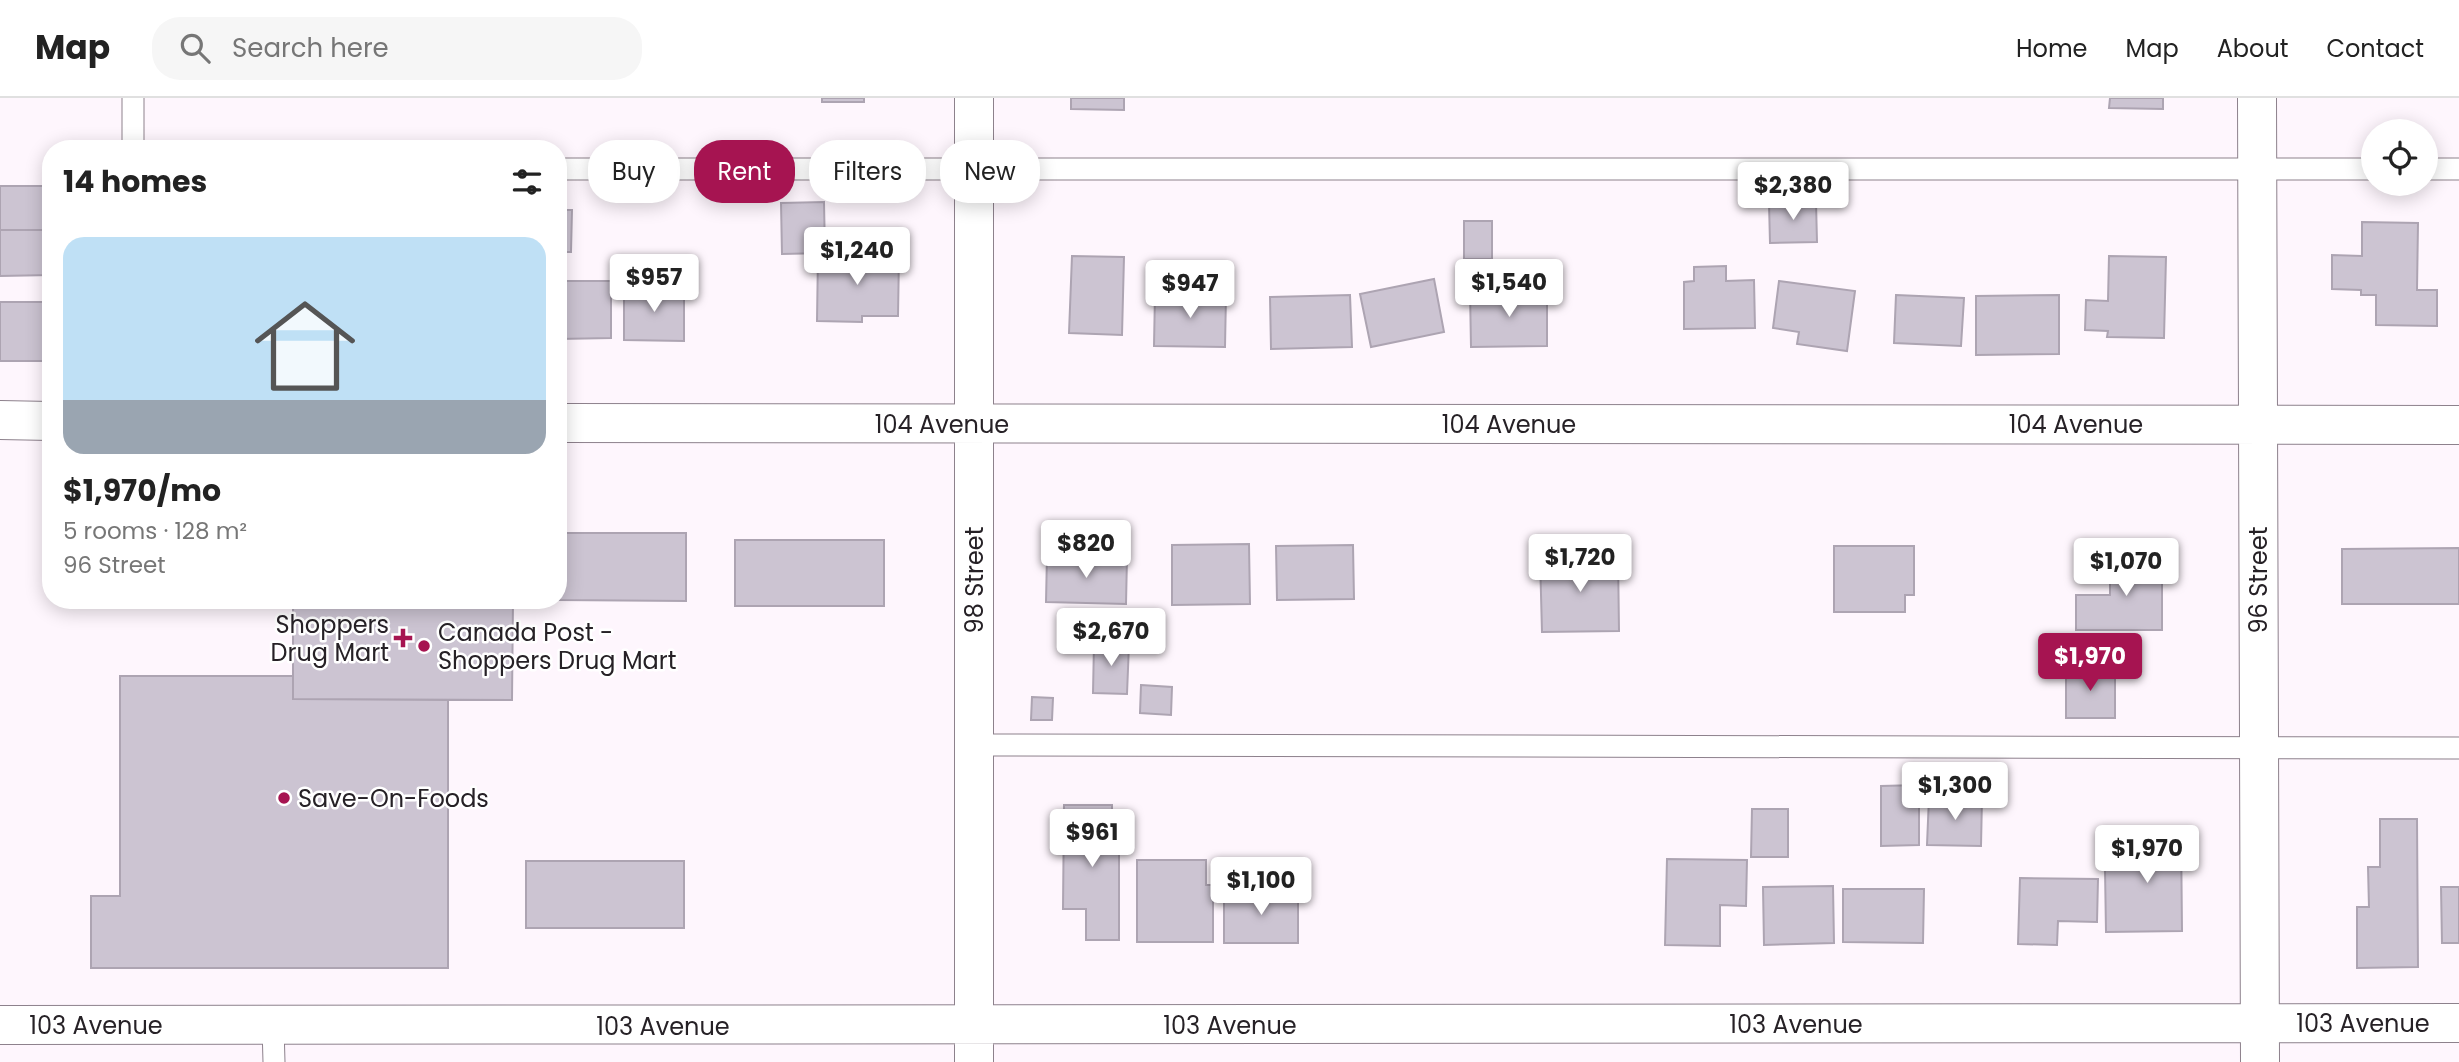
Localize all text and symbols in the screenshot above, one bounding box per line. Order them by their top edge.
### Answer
search box [152,17,642,80]
text: Map [35,24,110,71]
icon: search [176,29,214,67]
text: Search here [232,30,389,66]
text: Home [2016,32,2088,65]
text: Map [2126,32,2179,65]
text: About [2217,32,2288,65]
text: Contact [2326,32,2424,65]
map controls [2361,119,2438,196]
button: locate [2361,119,2438,196]
chip: Buy [588,140,680,203]
chip: Rent [694,140,795,203]
chip: Filters [809,140,926,203]
chip: New [940,140,1040,203]
text: 14 homes [63,160,207,203]
pin: $2,380 [1736,162,1850,222]
icon: filters [508,163,546,201]
text: $2,380 [1754,169,1832,201]
pin: $1,240 [800,228,914,287]
text: $1,240 [820,234,894,266]
pin: $957 [613,254,695,314]
pin: $947 [1149,260,1231,320]
pin: $1,540 [1452,260,1566,319]
text: $957 [626,261,682,293]
text: $1,540 [1471,266,1547,298]
text: $947 [1161,267,1219,299]
icon: home [242,283,368,409]
street label: 104 Avenue [875,408,1009,441]
street label: 104 Avenue [1442,408,1576,441]
street label: 104 Avenue [2009,408,2143,441]
text: $1,970/mo [63,469,221,512]
text: 5 rooms · 128 m² [63,515,247,547]
pin: $820 [1045,520,1127,580]
street label: 96 Street [2242,526,2275,634]
street label: 98 Street [958,527,991,633]
text: $820 [1057,527,1115,559]
pin: $1,720 [1523,534,1637,594]
pin: $1,070 [2069,538,2183,598]
text: $1,720 [1545,541,1615,573]
text: $1,070 [2090,545,2162,577]
text: 96 Street [63,549,166,581]
place label: Shoppers Drug Mart [271,608,389,669]
pin: $2,670 [1054,608,1168,668]
text: $2,670 [1073,615,1149,647]
place label: Canada Post - Shoppers Drug Mart [438,616,677,677]
marker: Shoppers Drug Mart [395,630,411,646]
pin: $1,970 [2033,634,2147,693]
marker: Canada Post - Shoppers Drug Mart [416,638,432,654]
text: $1,970 [2054,640,2126,672]
pin: $1,300 [1898,762,2012,822]
text: $1,300 [1918,769,1992,801]
place label: Save-On-Foods [298,782,489,815]
marker: Save-On-Foods [276,790,292,806]
pin: $961 [1051,810,1133,869]
text: $961 [1066,816,1118,848]
pin: $1,970 [2090,826,2204,885]
text: $1,970 [2111,832,2183,864]
pin: $1,100 [1204,858,1318,917]
text: $1,100 [1226,864,1296,896]
street label: 103 Avenue [2296,1007,2430,1040]
street label: 103 Avenue [1729,1008,1863,1041]
street label: 103 Avenue [29,1009,163,1042]
street label: 103 Avenue [1163,1009,1297,1042]
street label: 103 Avenue [596,1010,730,1043]

